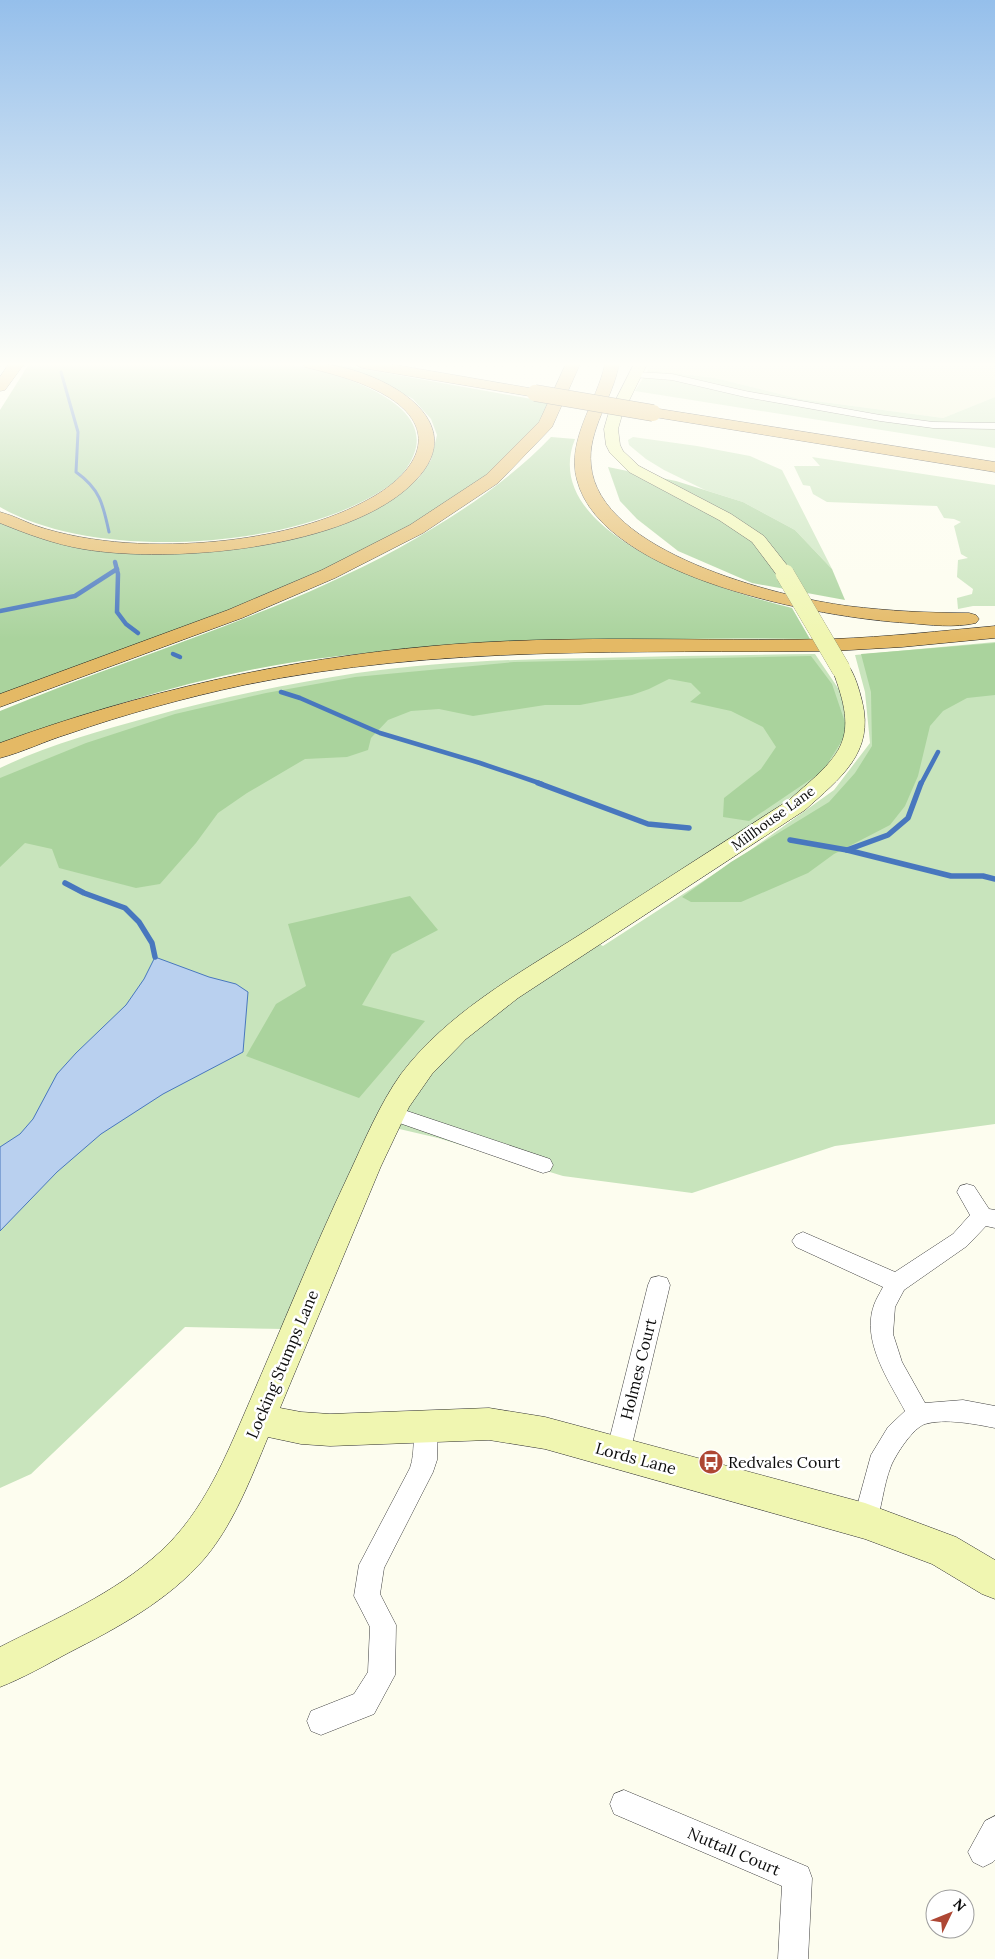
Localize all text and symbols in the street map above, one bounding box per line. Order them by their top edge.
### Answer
street label: Millhouse Lane [728,781,819,854]
street label: Locking Stumps Lane [242,1286,322,1441]
street label: Holmes Court [616,1315,660,1422]
street label: Lords Lane [593,1438,679,1478]
bus stop icon: Redvales Court [698,1449,724,1475]
place label: Redvales Court [728,1452,841,1472]
street label: Nuttall Court [685,1822,784,1880]
north arrow [925,1889,975,1939]
text: N [949,1895,970,1915]

